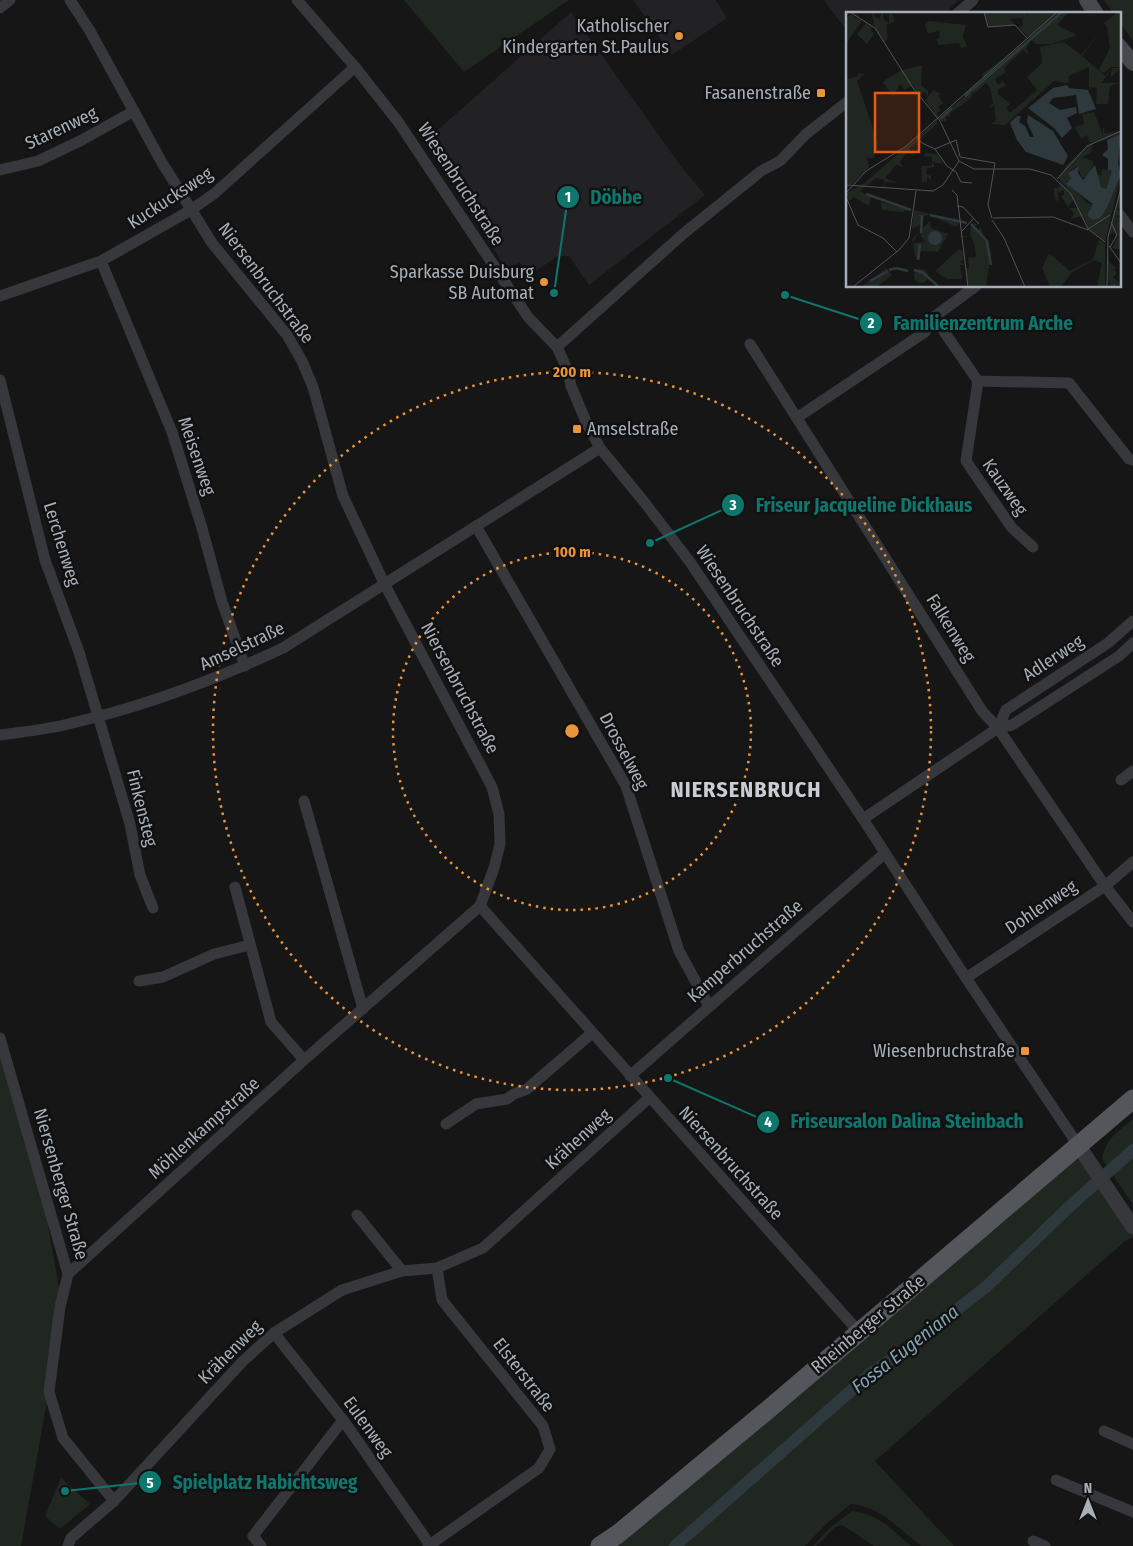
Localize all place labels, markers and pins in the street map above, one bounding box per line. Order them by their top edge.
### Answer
place label: Katholischer Kindergarten St.Paulus [502,15,670,58]
marker: Katholischer Kindergarten St.Paulus [673,30,685,42]
place label: Fasanenstraße [705,82,811,104]
marker: Fasanenstraße [815,87,827,99]
callout: Döbbe [555,180,652,214]
place label: Sparkasse Duisburg SB Automat [390,261,535,304]
marker: Sparkasse Duisburg SB Automat [538,276,550,288]
callout: Familienzentrum Arche [858,306,1083,340]
place label: Amselstraße [587,418,678,440]
marker: Amselstraße [571,423,583,435]
callout: Friseur Jacqueline Dickhaus [721,488,982,522]
centre of rings [563,722,581,740]
place label: Wiesenbruchstraße [873,1040,1015,1062]
marker: Wiesenbruchstraße [1019,1045,1031,1057]
callout: Friseursalon Dalina Steinbach [756,1105,1034,1139]
callout: Spielplatz Habichtsweg [138,1465,368,1499]

